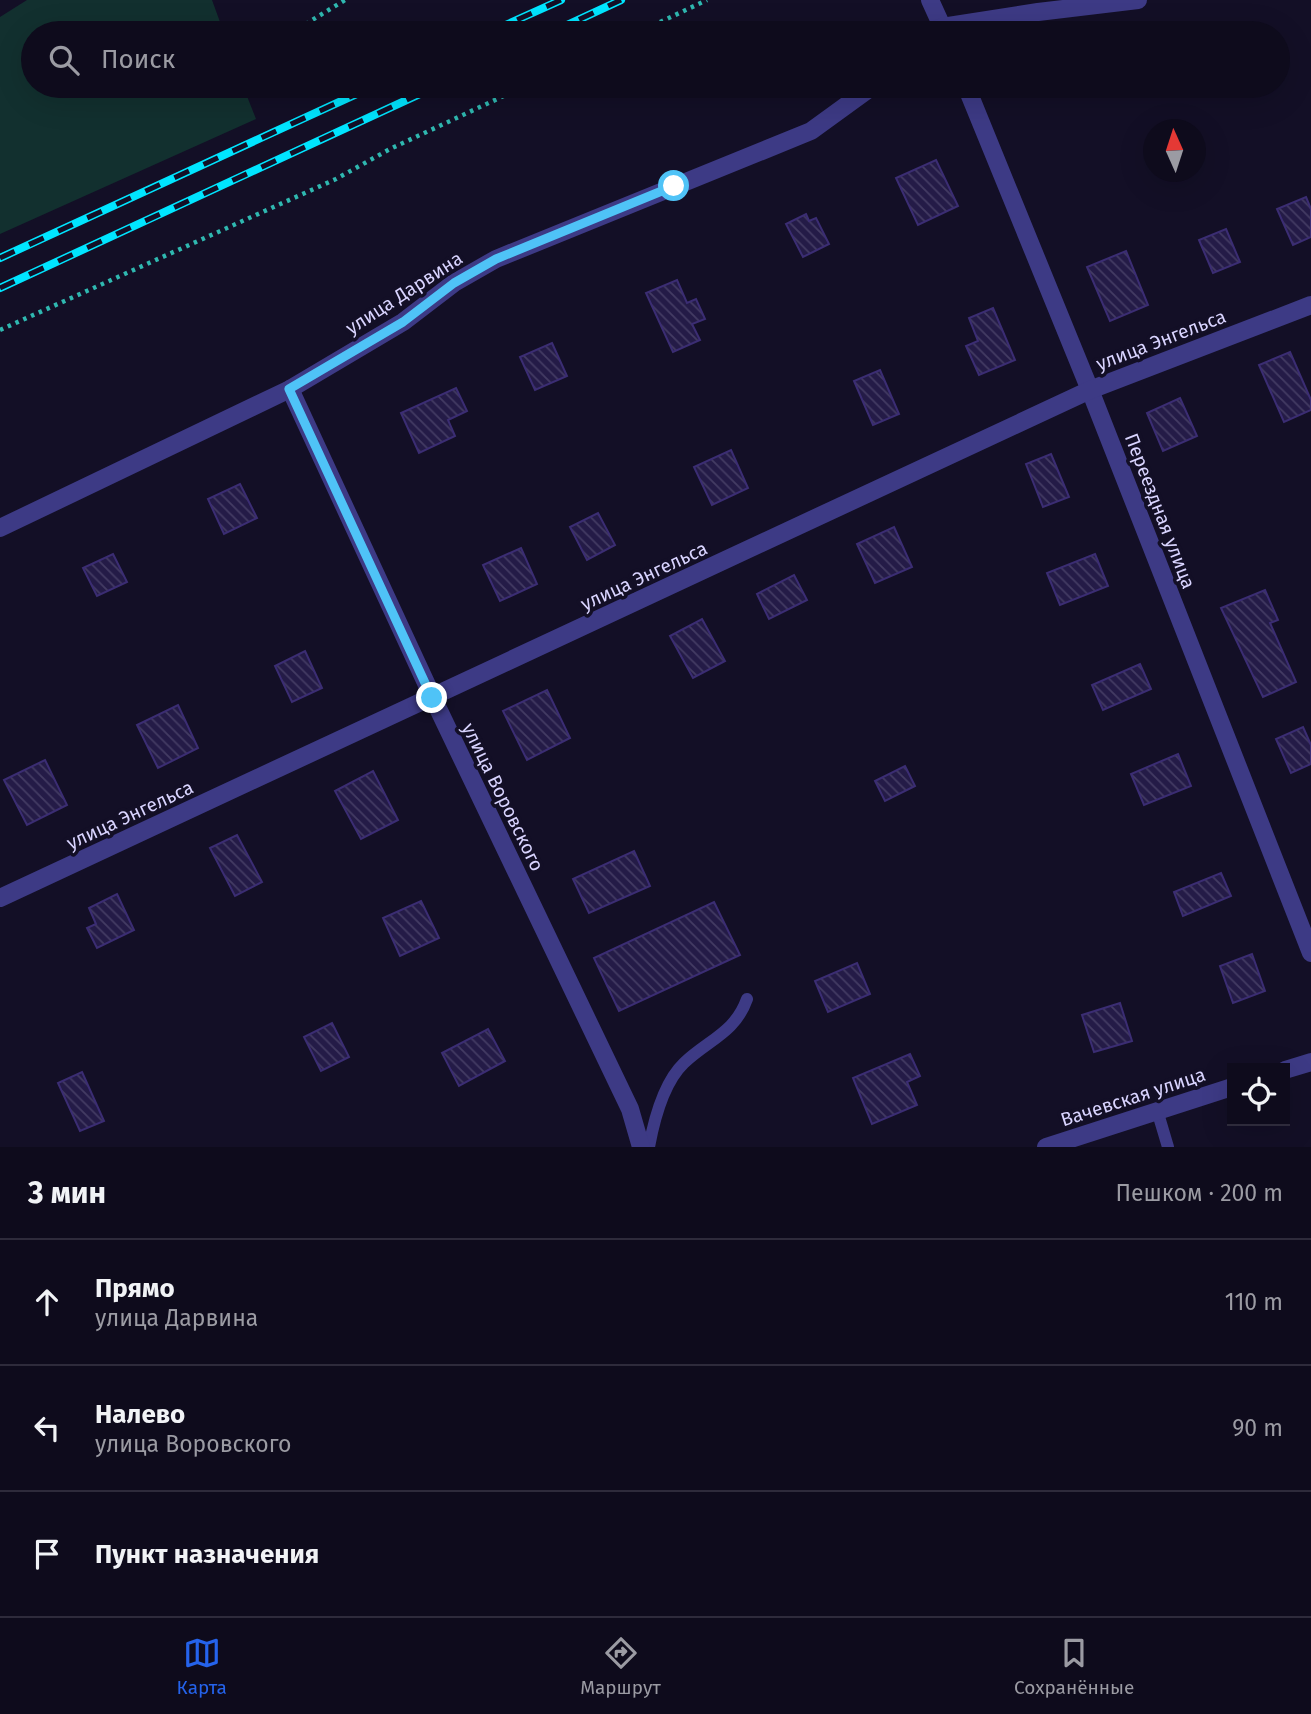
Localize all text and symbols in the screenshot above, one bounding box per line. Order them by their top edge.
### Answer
search box [21,21,1290,98]
icon: search [45,41,83,79]
text: Поиск [101,44,175,75]
north arrow [1143,119,1206,182]
route start [658,170,689,201]
street label: улица Дарвина [341,247,467,339]
street label: улица Энгельса [1093,305,1229,375]
street label: Переездная улица [1120,430,1200,592]
street label: улица Энгельса [577,537,711,615]
route end [416,682,447,713]
street label: улица Воровского [457,719,549,875]
street label: улица Энгельса [63,776,197,854]
street label: Вачевская улица [1058,1063,1208,1131]
map controls [1227,1063,1290,1126]
button: locate [1227,1063,1290,1126]
text: 3 мин [28,1175,106,1211]
text: Пешком · 200 m [1115,1179,1283,1207]
text: Прямо [95,1273,175,1304]
icon: ahead [28,1283,66,1321]
text: 110 m [1225,1288,1283,1316]
text: улица Дарвина [95,1304,258,1332]
text: Налево [95,1399,185,1430]
icon: left [28,1409,66,1447]
text: 90 m [1232,1414,1283,1442]
text: улица Воровского [95,1430,291,1458]
icon: arrive [28,1535,66,1573]
text: Пункт назначения [95,1539,319,1570]
tab: Карта [177,1634,227,1699]
tab: Маршрут [580,1634,661,1699]
tab: Сохранённые [1014,1634,1134,1699]

